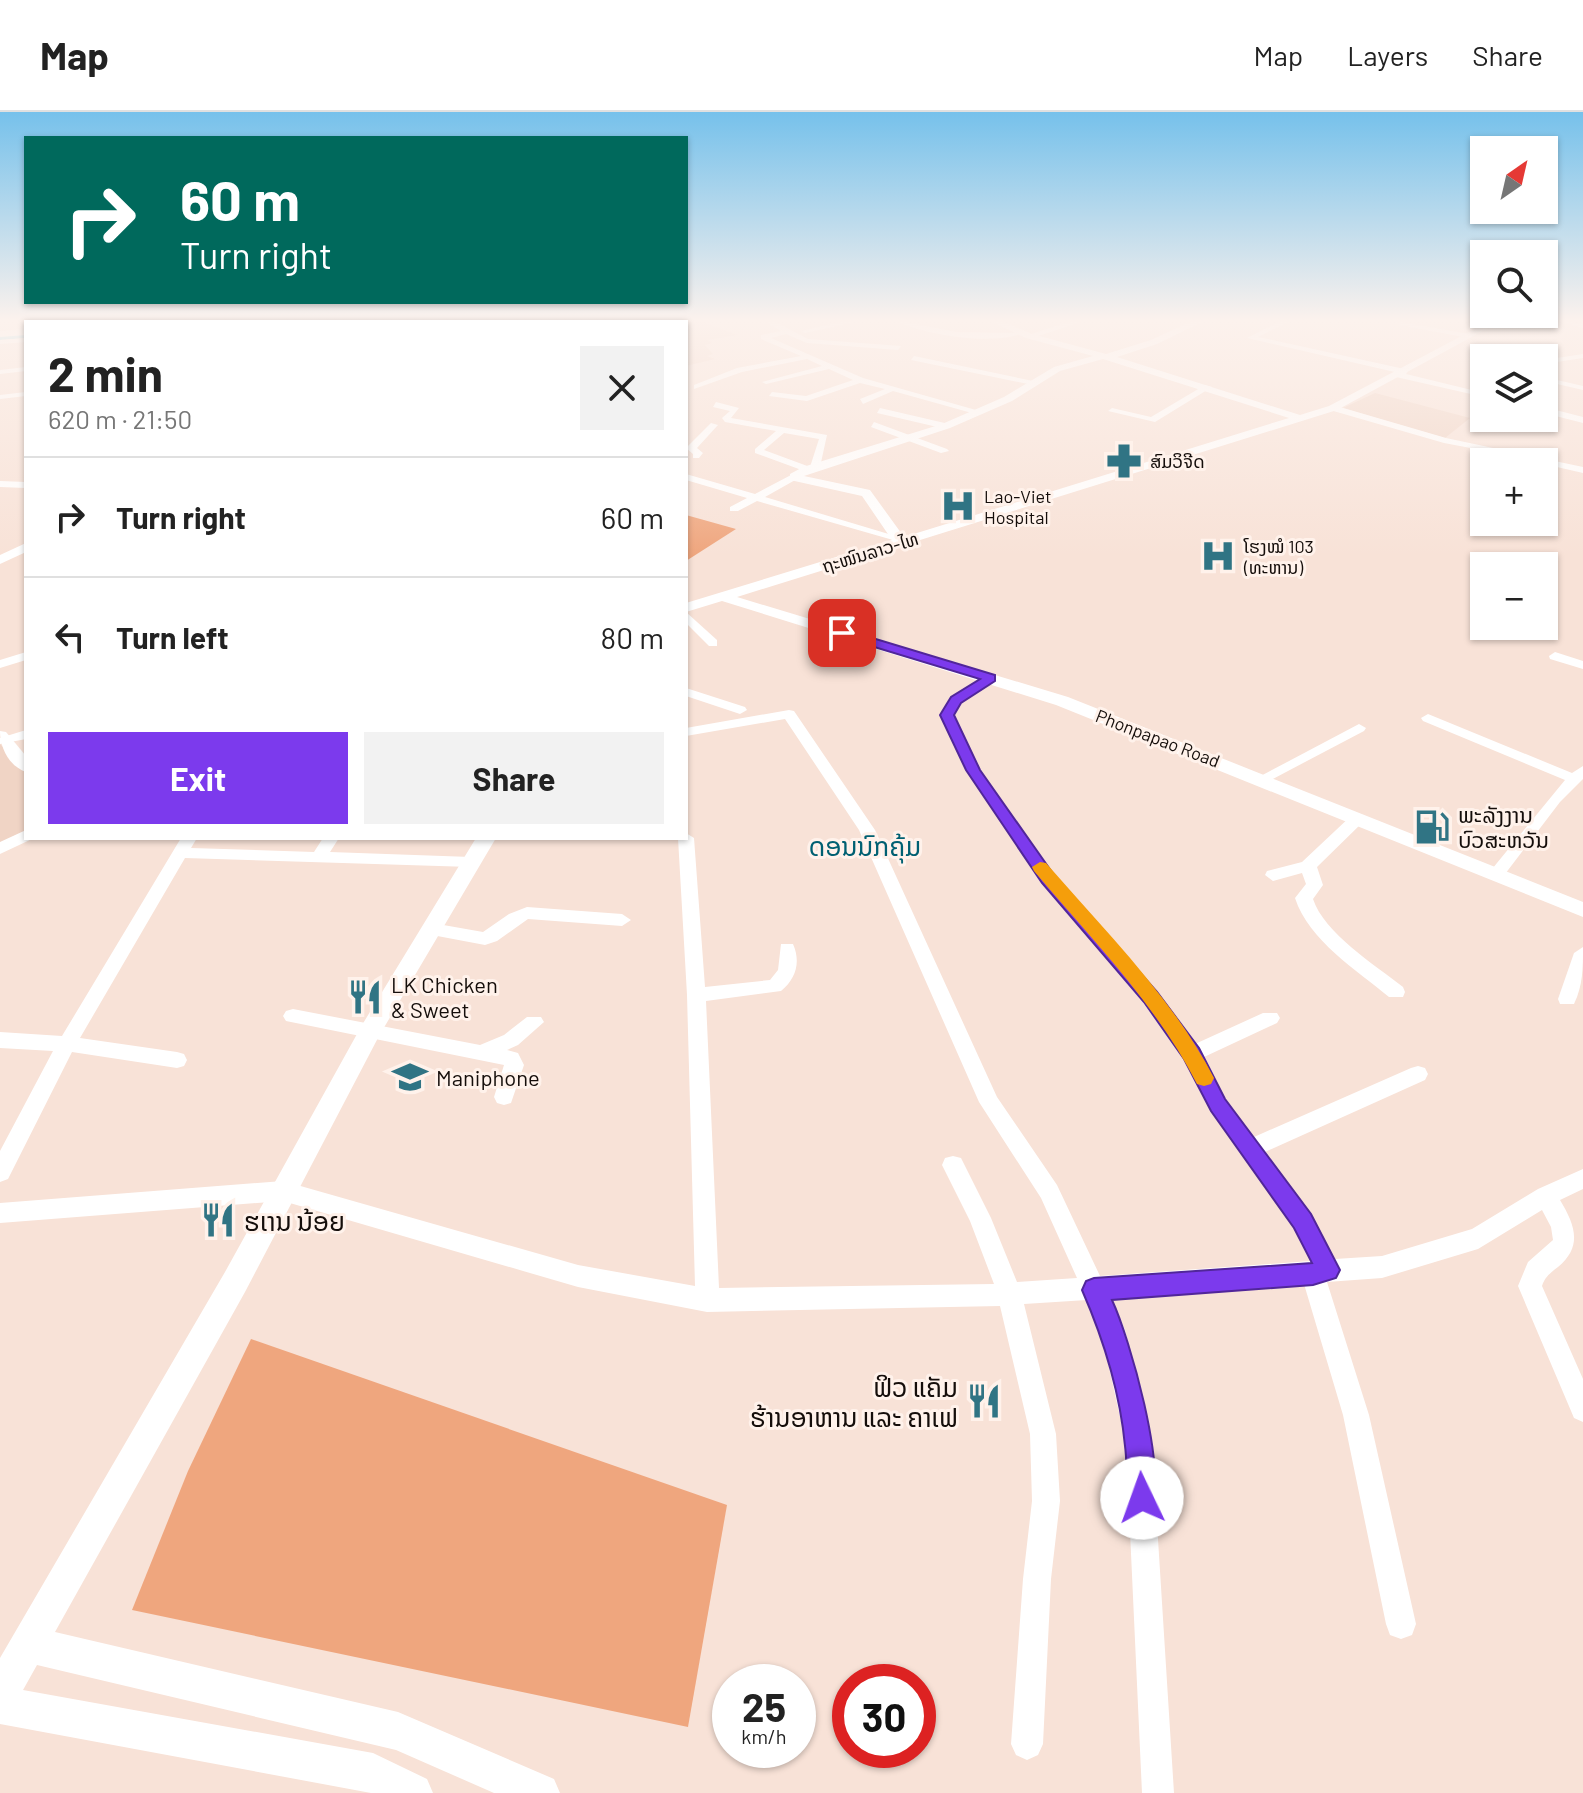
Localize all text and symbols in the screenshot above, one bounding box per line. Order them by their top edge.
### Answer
text: Map [40,32,109,78]
text: Map [1253,38,1303,72]
text: Layers [1347,38,1428,72]
text: Share [1472,38,1543,72]
north arrow [1470,136,1558,224]
map controls [1470,136,1558,640]
text: 60 m [180,165,300,232]
icon: right [48,168,152,272]
text: Turn right [180,233,332,276]
button: search [1470,240,1558,328]
text: 2 min [48,344,163,402]
button: layers [1470,344,1558,432]
button: close [580,346,664,430]
text: 620 m · 21:50 [48,403,192,434]
pharmacy icon: ສົມວິຈີດ [1105,442,1143,480]
button: + [1470,448,1558,536]
place label: ສົມວິຈີດ [1150,450,1205,472]
place label: Lao-Viet Hospital [984,485,1052,528]
hospital icon: Lao-Viet Hospital [939,487,977,525]
icon: right [48,495,92,539]
text: Turn right [116,499,246,535]
text: 60 m [601,499,664,535]
street label: ຖະໜົນລາວ-ໄທ [819,527,921,577]
place label: ໂຮງໝໍ 103 (ທະຫານ) [1243,535,1314,578]
hospital icon: ໂຮງໝໍ 103 (ທະຫານ) [1199,537,1237,575]
button: − [1470,552,1558,640]
pin [808,599,876,667]
icon: arrive [820,611,864,655]
icon: left [48,615,92,659]
text: Turn left [116,619,229,655]
text: 80 m [601,619,664,655]
street label: Phonpapao Road [1093,704,1223,772]
button: Exit [48,732,348,824]
button: Share [364,732,664,824]
place label: ພະລັງງານ ບົວສະຫວັນ [1458,801,1549,852]
fuel station icon: ພະລັງງານ ບົວສະຫວັນ [1413,808,1451,846]
district label: ດອນນົກຄຸ້ມ [809,830,921,864]
place label: LK Chicken & Sweet [391,971,498,1022]
restaurant icon: LK Chicken & Sweet [346,978,384,1016]
school or university icon: Maniphone [391,1058,429,1096]
place label: Maniphone [436,1064,540,1090]
restaurant icon: ຮເານ ນ້ອຍ [199,1201,237,1239]
place label: ຮເານ ນ້ອຍ [244,1205,345,1236]
place label: ຟິວ ແຄັມ ຮ້ານອາຫານ ແລະ ຄາເຟ [750,1371,958,1432]
restaurant icon: ຟິວ ແຄັມ ຮ້ານອາຫານ ແລະ ຄາເຟ [965,1382,1003,1420]
position arrow [1100,1456,1184,1540]
speed limit sign: 30 [832,1664,936,1768]
text: 25 [742,1682,786,1730]
text: km/h [741,1724,787,1748]

